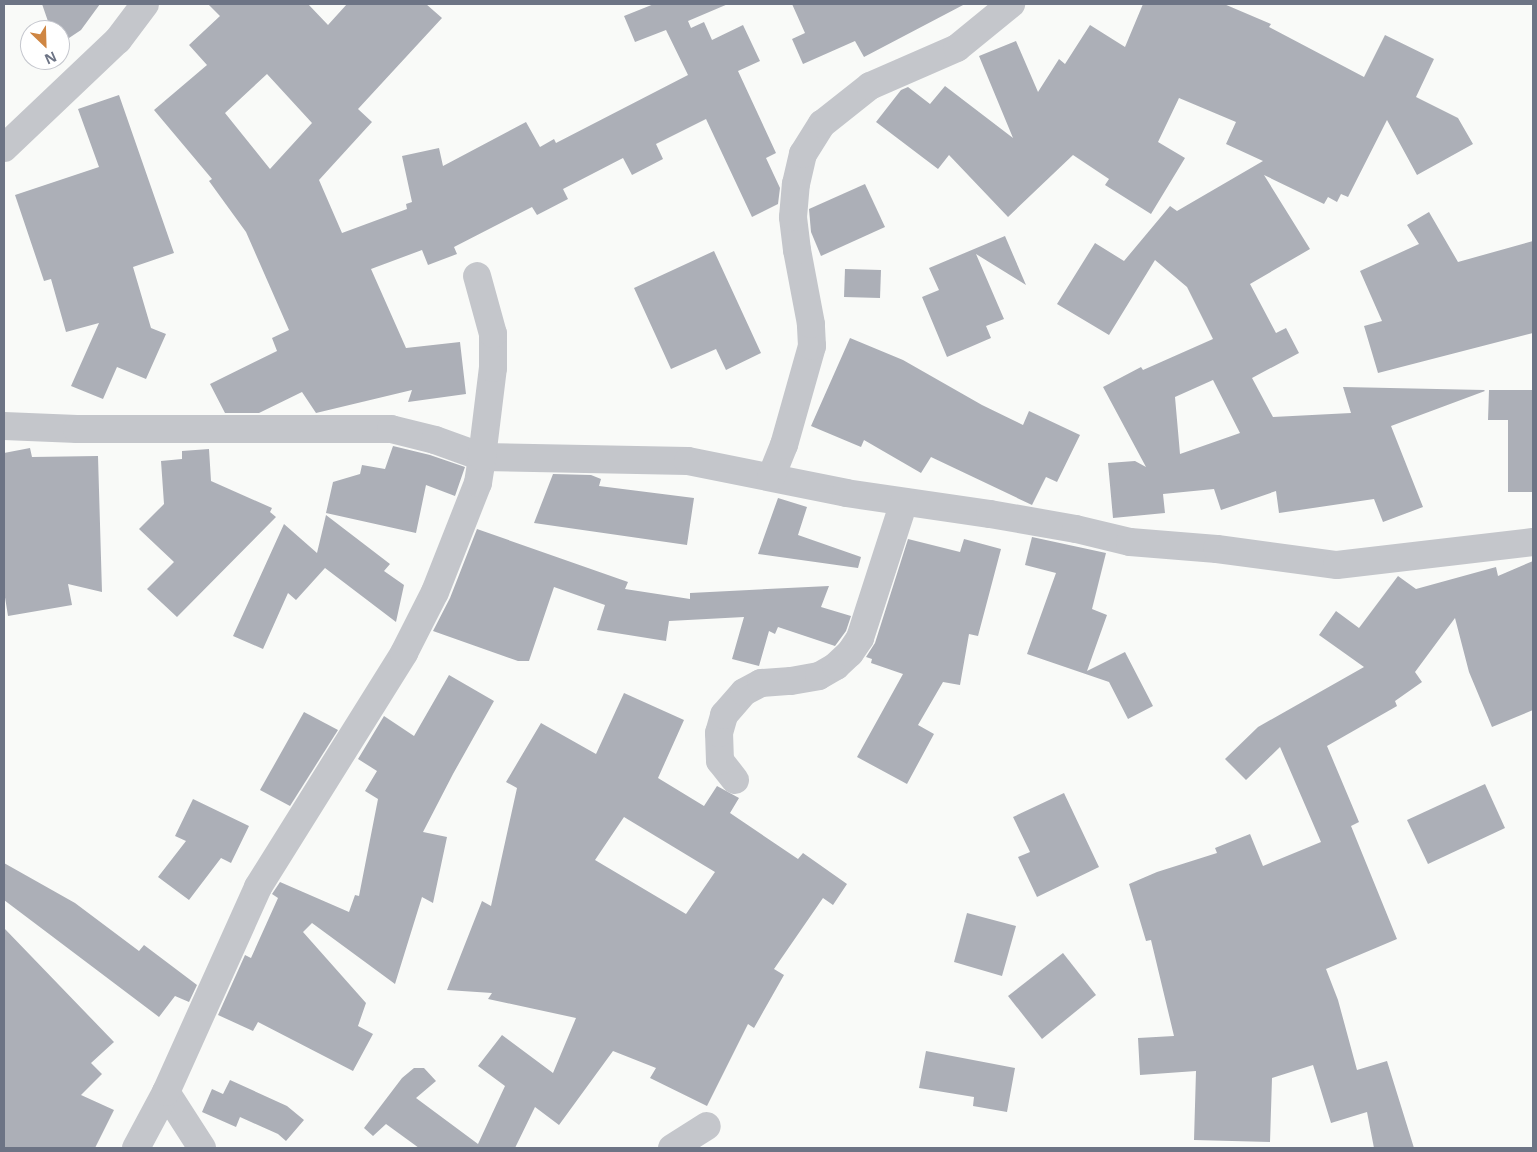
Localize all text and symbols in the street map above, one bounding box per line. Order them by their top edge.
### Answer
north arrow [20,20,70,70]
text: N [42,47,60,69]

